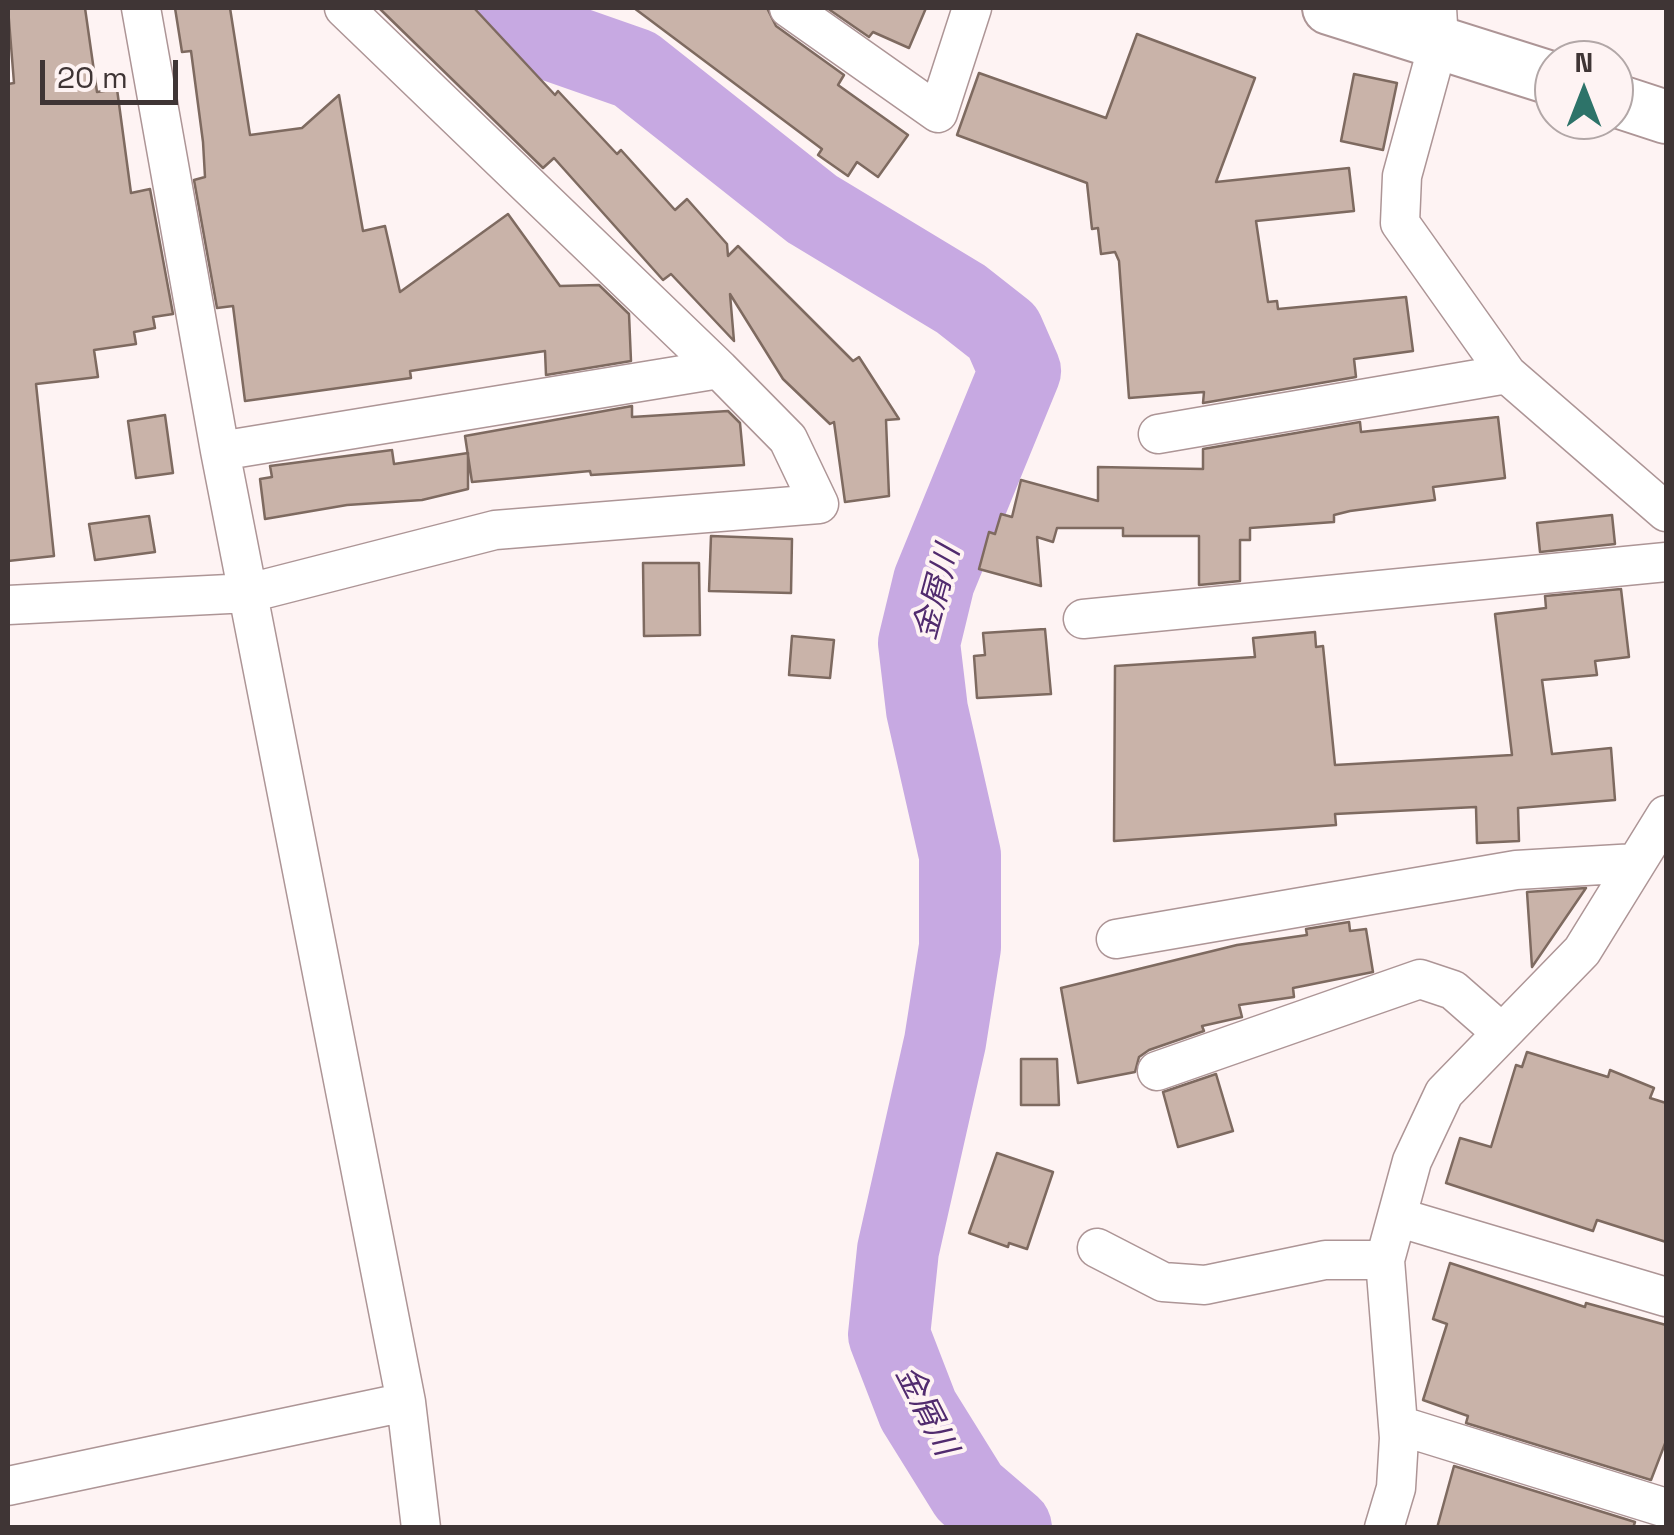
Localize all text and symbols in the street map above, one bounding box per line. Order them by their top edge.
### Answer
scale bar [45,40,182,102]
north arrow [1534,40,1634,140]
text: N [1575,44,1593,80]
text: 20 m [57,58,128,97]
water label: 金屑川 [907,542,969,644]
water label: 金屑川 [886,1360,964,1462]

